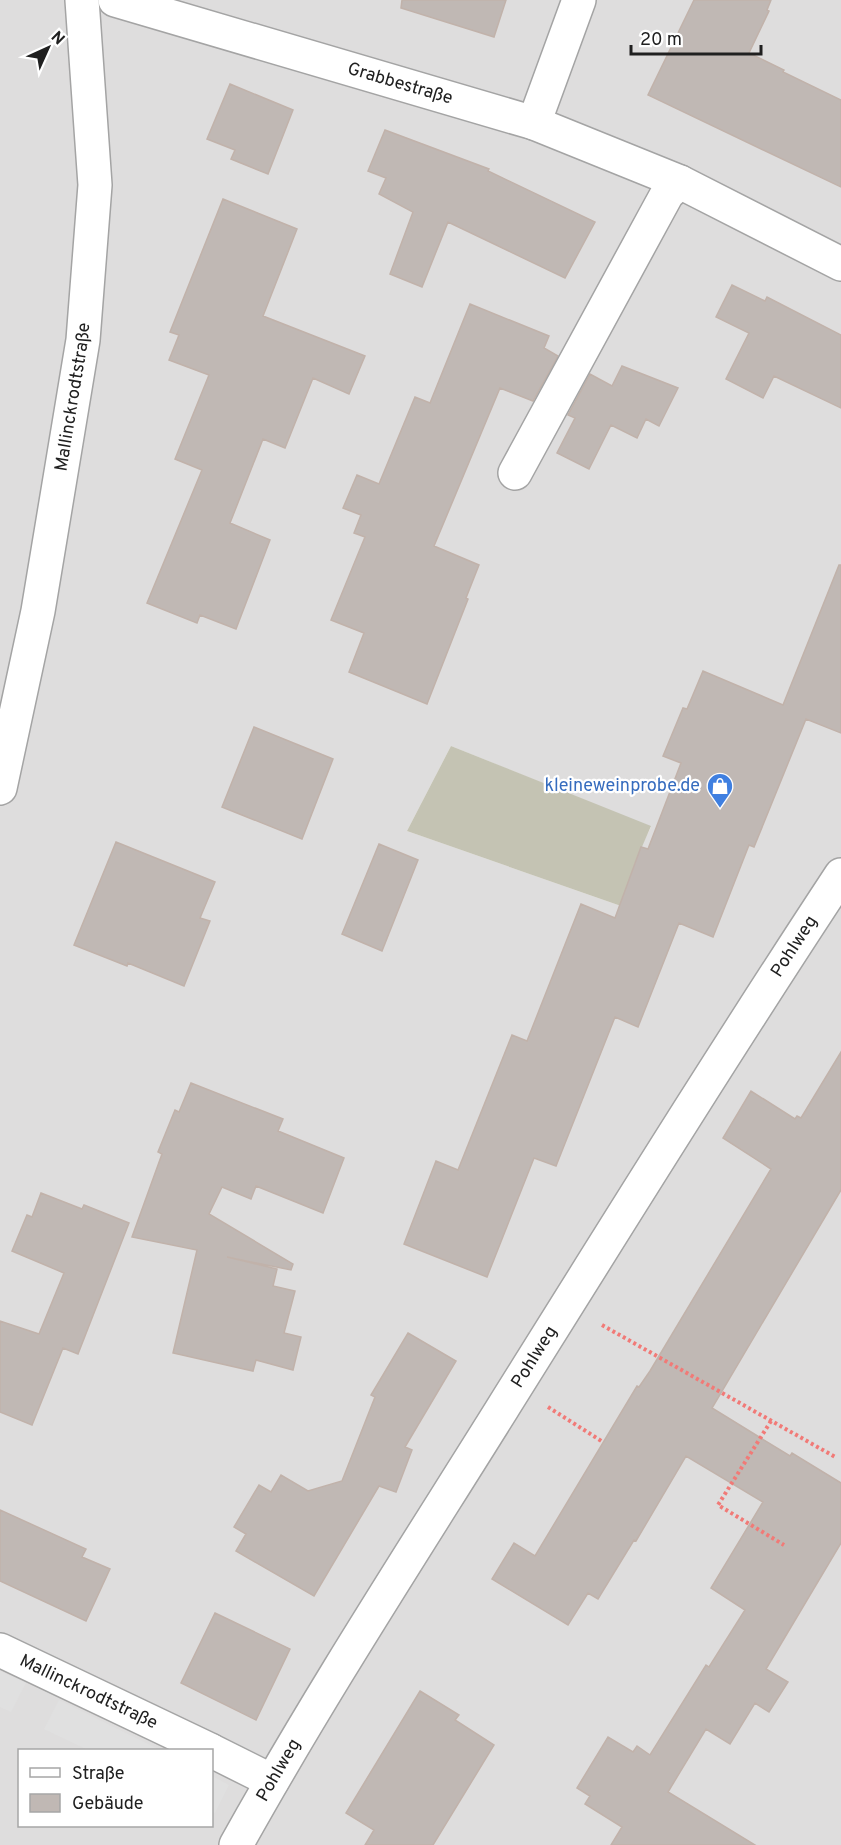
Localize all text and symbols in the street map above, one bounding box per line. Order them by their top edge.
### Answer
north arrow [18,18,78,78]
scale bar [631,18,762,56]
text: N [46,28,68,50]
text: 20 m [640,29,682,52]
street label: Grabbestraße [345,57,455,110]
street label: Mallinckrodtstraße [50,322,96,473]
shop icon: kleineweinprobe.de [705,771,735,809]
place label: kleineweinprobe.de [544,775,700,798]
street label: Pohlweg [766,911,823,982]
street label: Pohlweg [506,1322,563,1393]
street label: Mallinckrodtstraße [16,1649,161,1735]
street label: Pohlweg [251,1735,306,1806]
legend [18,1749,213,1827]
text: Straße [72,1763,124,1786]
text: Gebäude [72,1793,144,1816]

